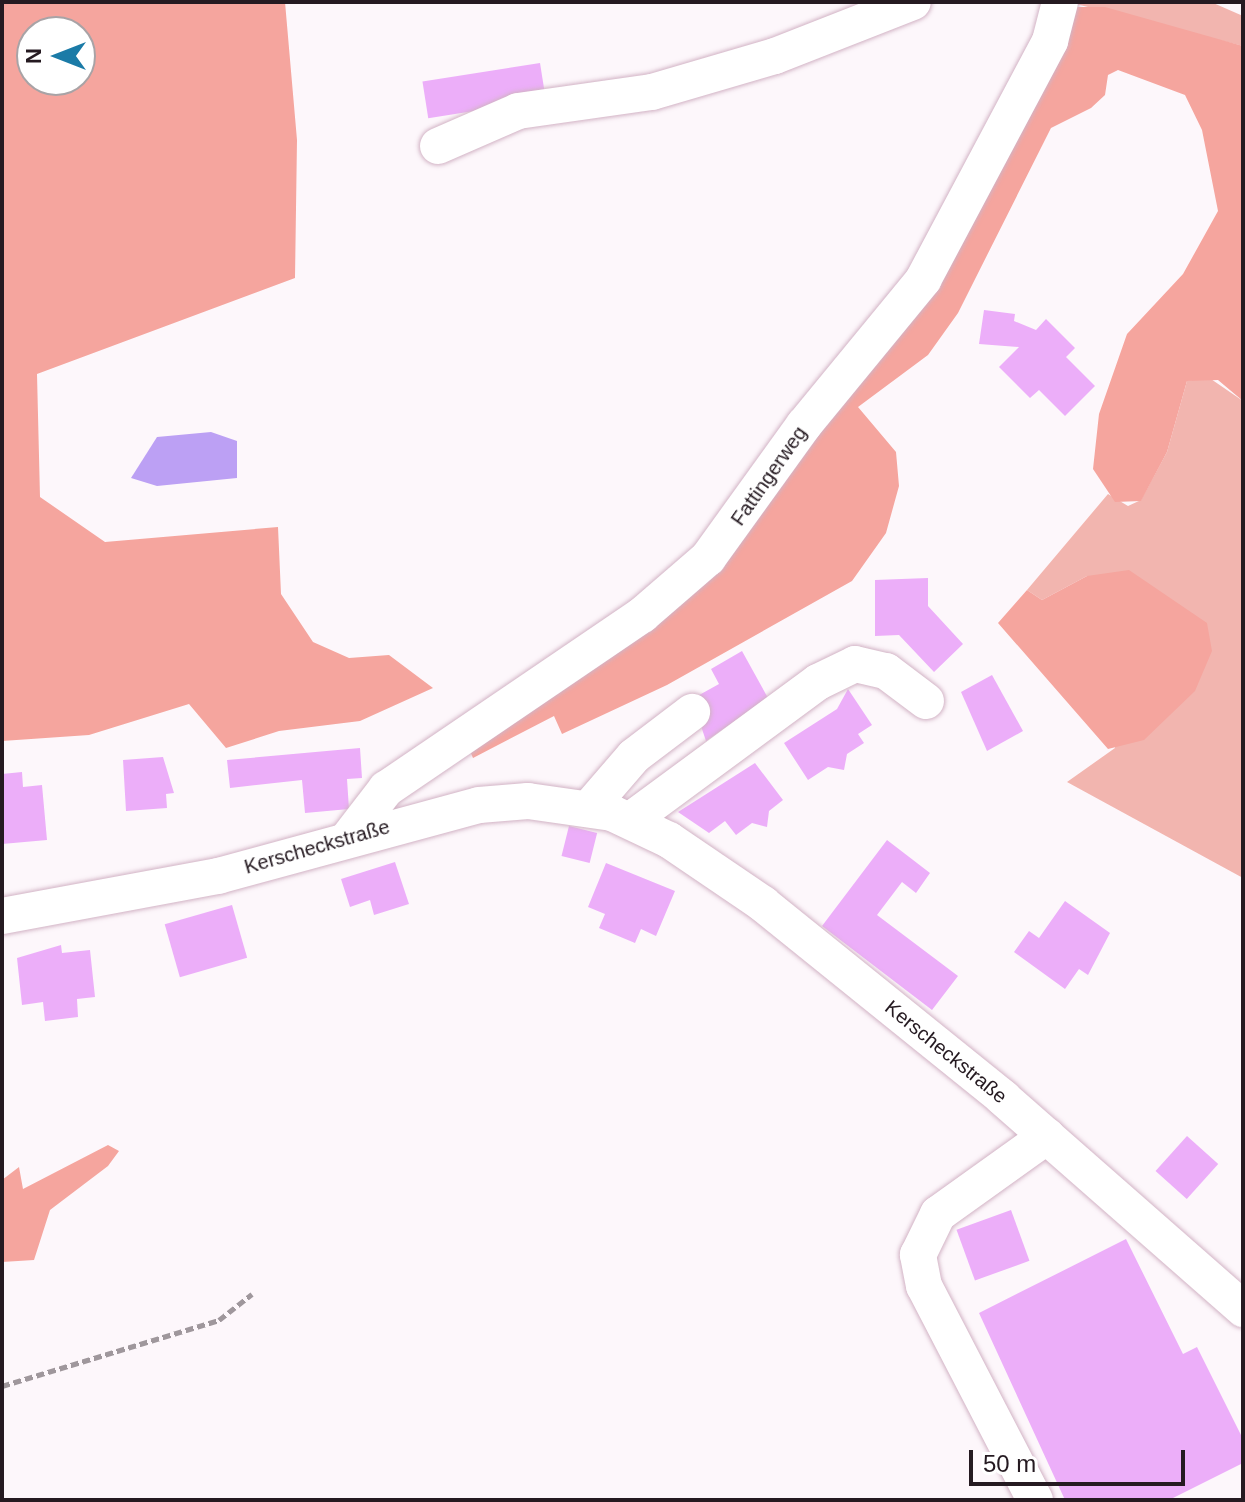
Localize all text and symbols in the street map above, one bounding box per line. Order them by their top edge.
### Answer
north arrow [16,16,96,96]
text: N [21,48,46,64]
street label: Fattingerweg [726,422,812,530]
street label: Kerscheckstraße [242,815,392,879]
street label: Kerscheckstraße [880,995,1012,1109]
scale bar [973,1434,1189,1484]
text: 50 m [983,1450,1036,1477]

